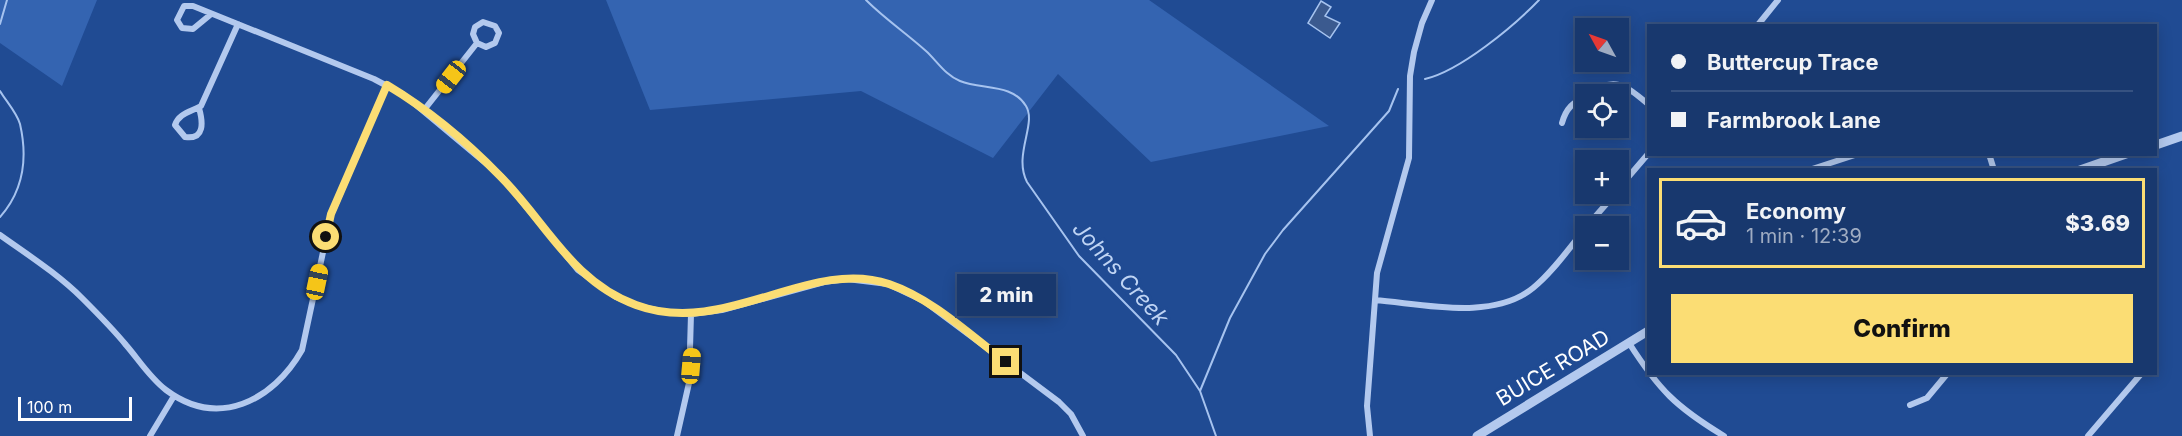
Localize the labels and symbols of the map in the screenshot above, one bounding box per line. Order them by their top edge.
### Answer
north arrow [1575,18,1629,72]
car [433,57,469,97]
water label: Johns Creek [1068,216,1175,331]
route start [312,223,339,250]
car [304,263,330,301]
callout: 2 min [956,275,1056,317]
street label: BUICE ROAD [1492,324,1614,411]
car [680,347,702,385]
route end [992,348,1019,375]
scale bar [18,394,132,422]

